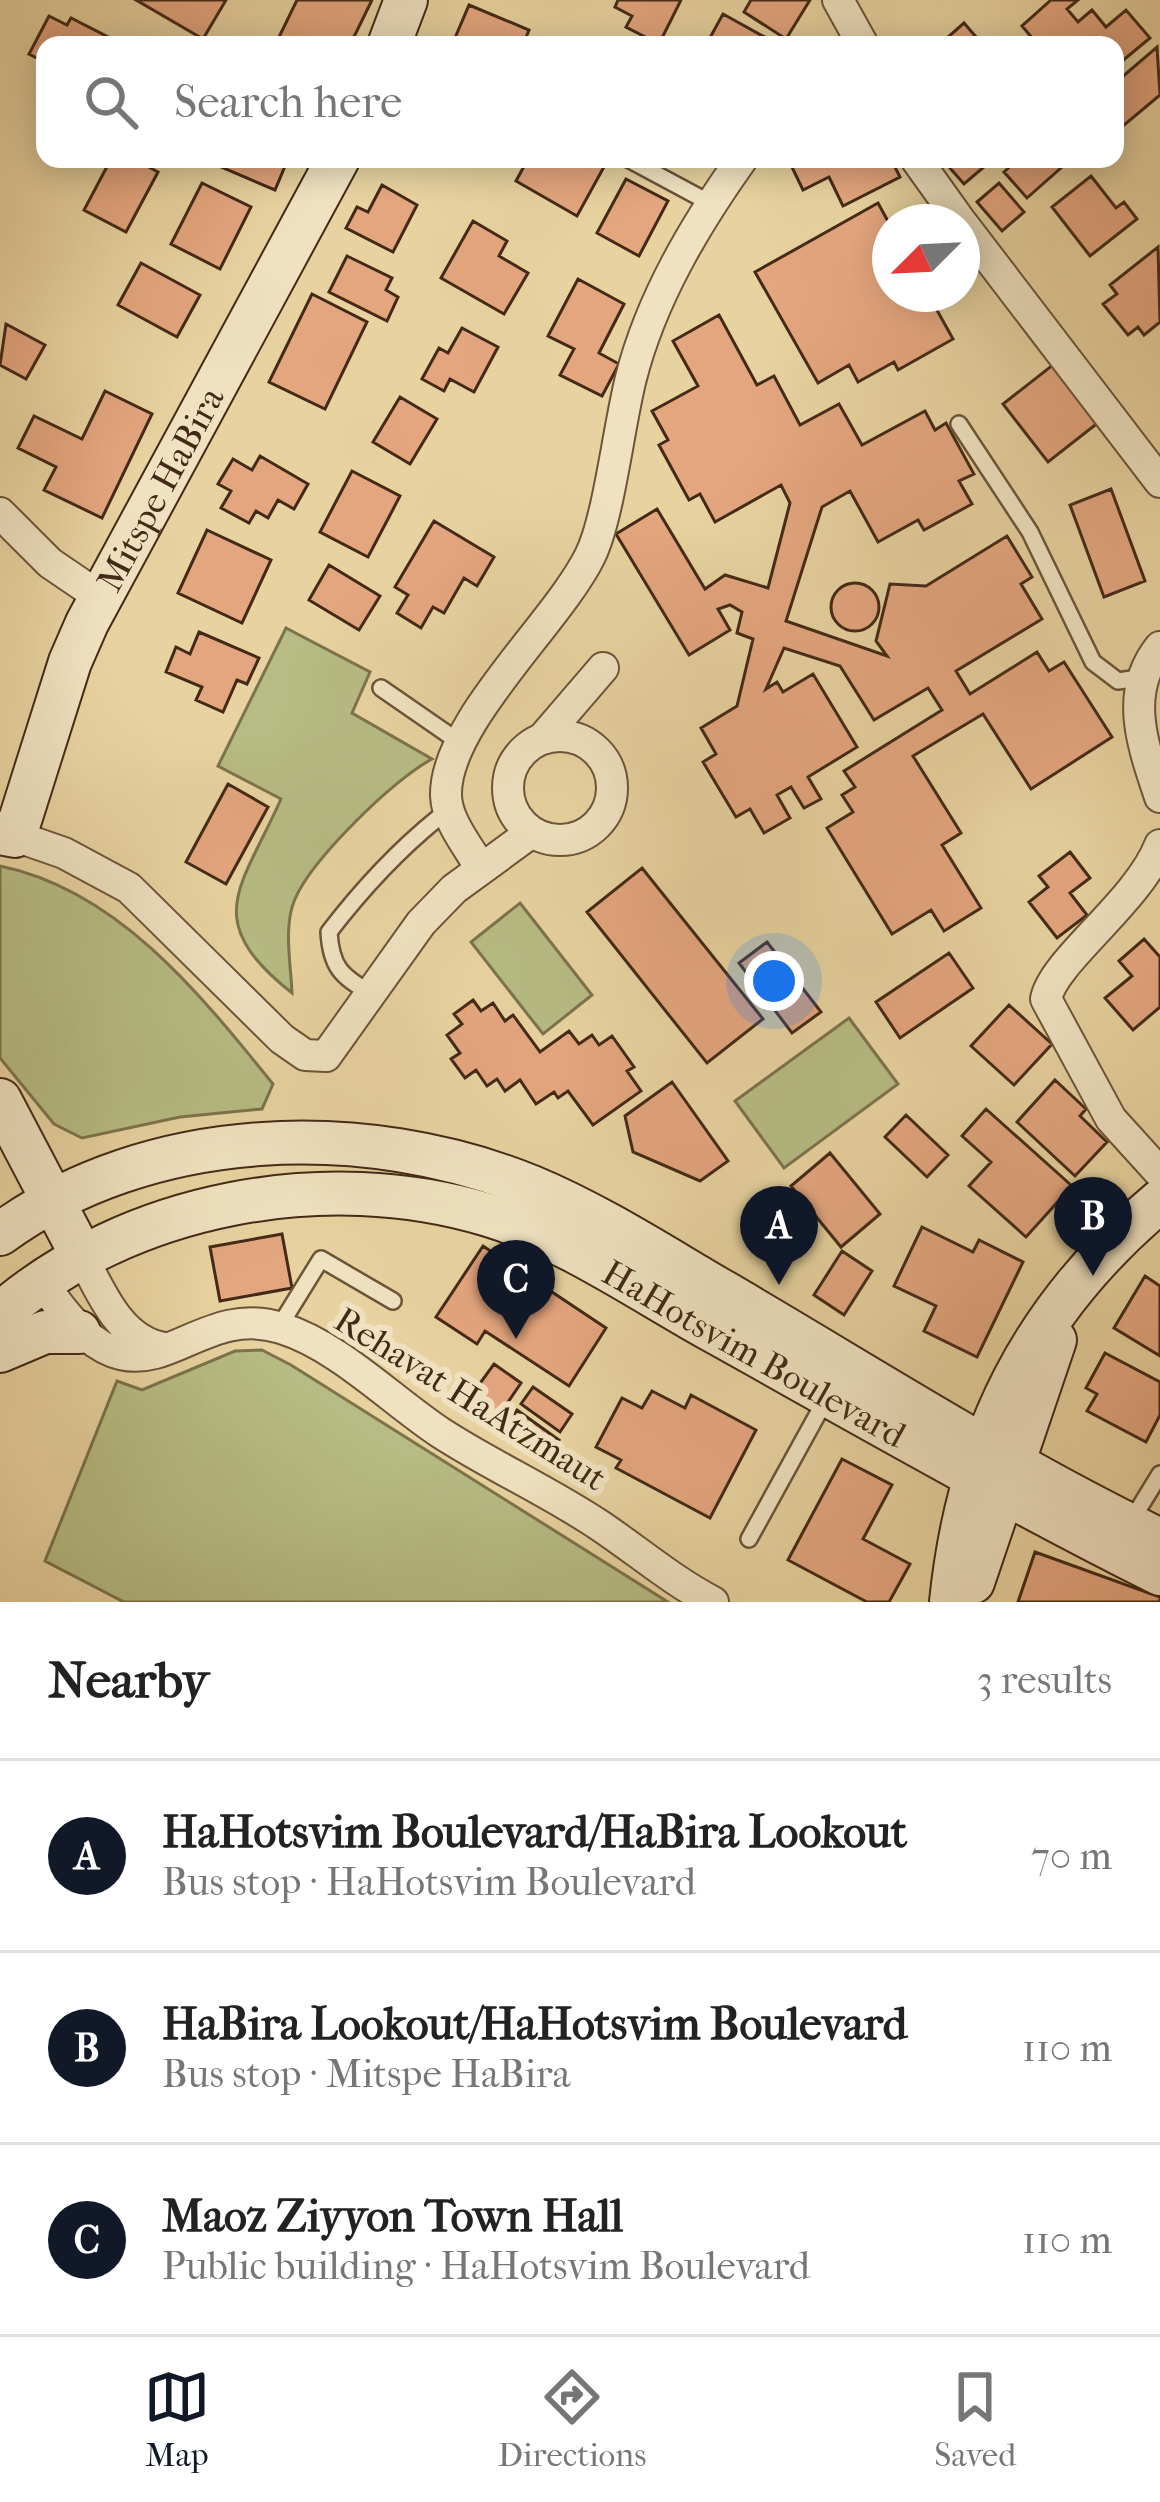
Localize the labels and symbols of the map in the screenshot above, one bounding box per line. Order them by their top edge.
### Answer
north arrow [872,204,980,312]
street label: Mitspe HaBira [88,380,233,598]
your location [744,951,804,1011]
pin: B [1054,1177,1132,1276]
pin: A [740,1186,818,1285]
pin: C [477,1240,555,1339]
street label: HaHotsvim Boulevard [595,1251,913,1457]
street label: Rehavat HaAtzmaut [327,1298,614,1499]

